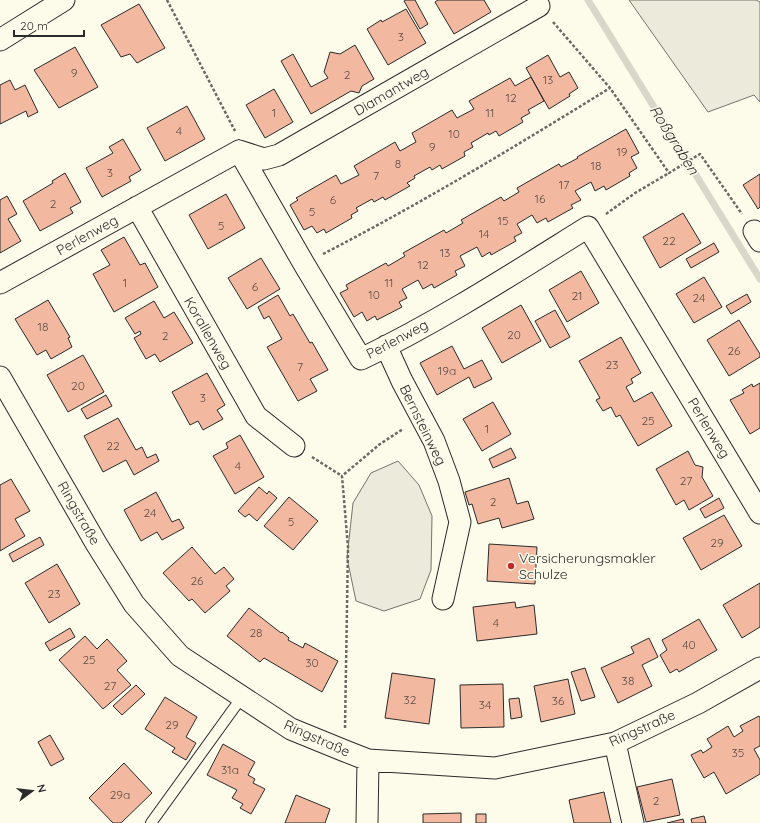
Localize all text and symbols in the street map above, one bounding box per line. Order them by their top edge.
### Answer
scale bar [14,12,84,38]
text: 20 m [20,18,48,33]
house number: 3 [398,29,404,44]
street label: Diamantweg [350,62,432,120]
house number: 9 [71,65,78,80]
house number: 2 [344,67,351,82]
house number: 13 [543,72,553,87]
house number: 12 [505,90,517,105]
water label: Roßgraben [646,101,703,178]
house number: 1 [272,105,276,120]
house number: 11 [486,105,494,120]
house number: 4 [176,123,182,138]
house number: 10 [448,126,460,141]
house number: 9 [429,139,436,154]
house number: 19 [616,144,628,159]
house number: 8 [395,156,401,171]
house number: 18 [591,158,601,173]
house number: 3 [107,165,113,180]
house number: 7 [373,168,379,183]
house number: 17 [559,177,569,192]
house number: 16 [535,191,546,206]
house number: 6 [330,192,337,207]
house number: 2 [50,196,57,211]
house number: 5 [309,204,315,219]
street label: Perlenweg [53,211,121,259]
house number: 15 [498,213,508,228]
house number: 5 [218,218,224,233]
house number: 14 [479,226,489,241]
house number: 22 [662,233,676,248]
house number: 13 [440,245,450,260]
house number: 12 [417,257,429,272]
house number: 1 [123,275,127,290]
house number: 11 [385,275,393,290]
house number: 6 [252,279,259,294]
house number: 10 [368,287,380,302]
house number: 21 [571,288,583,303]
house number: 24 [693,290,705,305]
street label: Korallenweg [180,294,236,372]
street label: Perlenweg [363,315,431,363]
house number: 18 [38,319,48,334]
house number: 20 [507,327,521,342]
house number: 2 [162,328,169,343]
house number: 26 [727,343,741,358]
house number: 23 [606,357,618,372]
house number: 7 [297,359,303,374]
house number: 19a [438,363,456,378]
house number: 20 [71,378,85,393]
street label: Bernsteinweg [396,382,450,468]
house number: 3 [200,390,206,405]
street label: Perlenweg [684,394,734,462]
house number: 25 [641,413,655,428]
house number: 1 [485,421,489,436]
house number: 22 [106,438,120,453]
house number: 4 [235,458,241,473]
house number: 27 [680,473,692,488]
street label: Ringstraße [54,478,104,548]
house number: 2 [490,494,497,509]
house number: 24 [144,505,156,520]
house number: 5 [288,514,294,529]
house number: 29 [710,535,724,550]
place label: Versicherungsmakler Schulze [519,549,656,583]
marker: Versicherungsmakler Schulze [506,561,516,571]
house number: 26 [190,573,204,588]
house number: 23 [48,586,60,601]
house number: 4 [493,615,499,630]
house number: 28 [249,625,263,640]
house number: 40 [682,637,696,652]
house number: 25 [82,652,96,667]
house number: 30 [305,655,319,670]
house number: 38 [622,673,634,688]
house number: 27 [104,678,116,693]
house number: 32 [404,692,417,707]
house number: 36 [552,693,565,708]
house number: 34 [479,697,491,712]
street label: Ringstraße [606,705,678,751]
street label: Ringstraße [281,715,353,761]
house number: 29 [165,717,179,732]
house number: 35 [732,745,744,760]
house number: 31a [221,762,239,777]
north arrow [12,771,52,811]
text: N [34,783,49,794]
house number: 29a [110,787,130,802]
house number: 2 [653,793,660,808]

